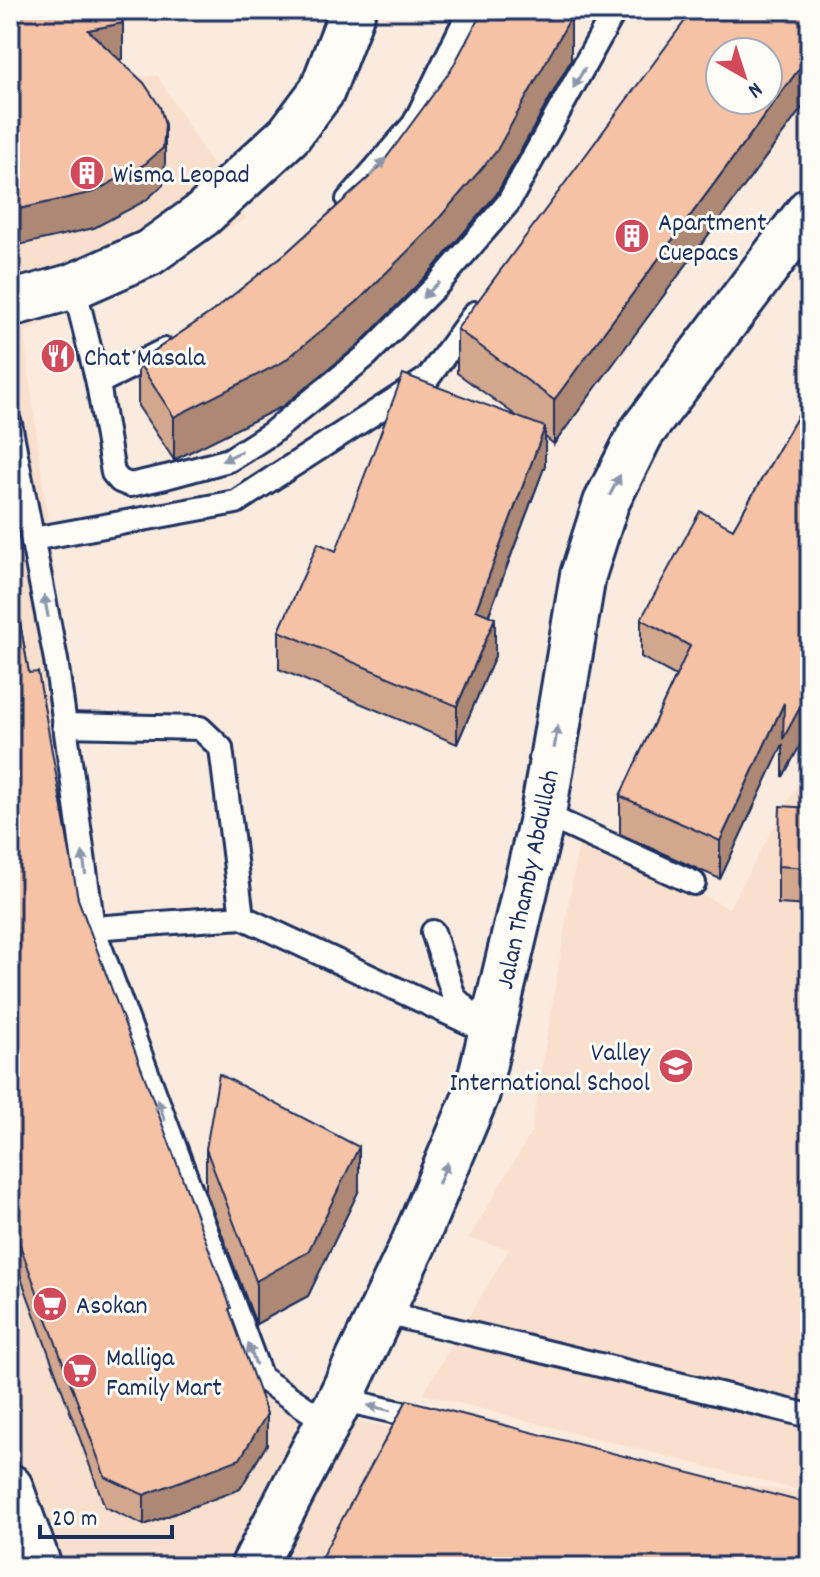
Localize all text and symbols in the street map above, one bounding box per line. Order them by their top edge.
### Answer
north arrow [704,36,784,116]
one-way arrow [572,67,586,90]
text: N [740,73,768,104]
building icon: Wisma Leopad [68,154,106,192]
one-way arrow [369,157,386,177]
place label: Wisma Leopad [113,158,250,195]
place label: Apartment Cuepacs [658,206,767,273]
building icon: Apartment Cuepacs [613,217,651,255]
one-way arrow [422,281,441,299]
restaurant icon: Chat Masala [39,337,77,375]
place label: Chat Masala [84,341,206,378]
one-way arrow [220,449,243,463]
one-way arrow [608,474,621,497]
one-way arrow [39,593,52,618]
one-way arrow [550,725,563,750]
street label: Jalan Thamby Abdullah [488,767,571,993]
one-way arrow [77,850,90,875]
place label: Valley International School [450,1036,650,1103]
school or university icon: Valley International School [657,1047,695,1085]
one-way arrow [154,1098,167,1122]
one-way arrow [437,1161,450,1185]
supermarket icon: Asokan [31,1285,69,1323]
place label: Asokan [76,1289,148,1326]
place label: Malliga Family Mart [106,1341,222,1408]
one-way arrow [245,1342,258,1366]
supermarket icon: Malliga Family Mart [61,1352,99,1390]
one-way arrow [367,1401,392,1414]
scale bar [40,1489,172,1539]
text: 20 m [52,1503,98,1537]

